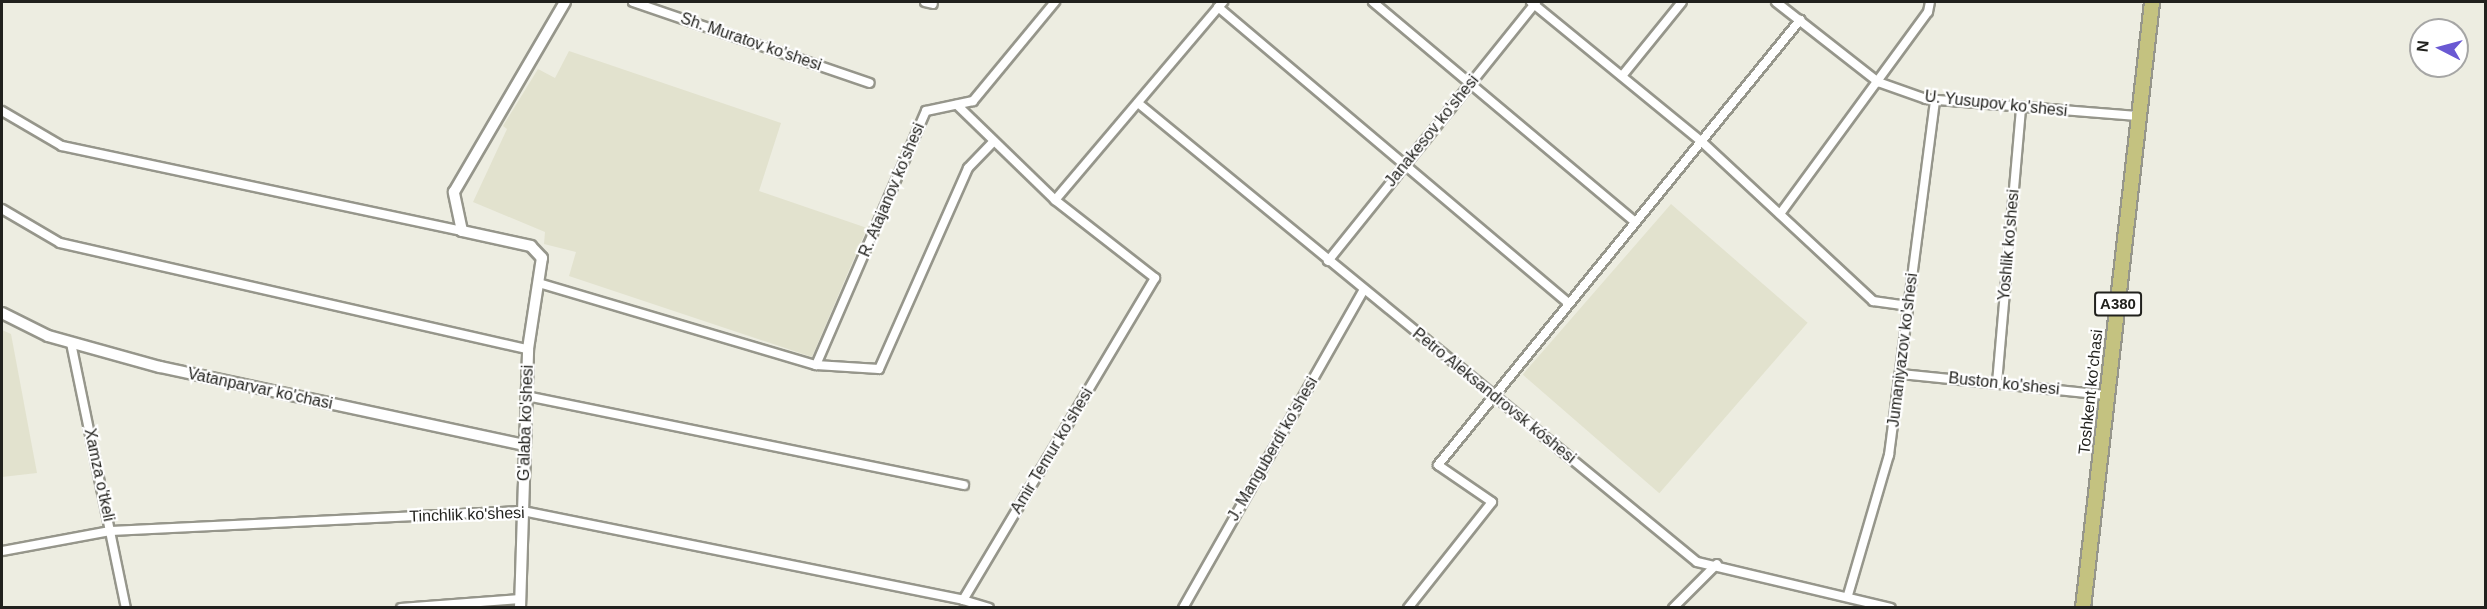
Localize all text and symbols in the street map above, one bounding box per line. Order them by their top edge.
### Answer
street label: Sh. Muratov ko'shesi [678,9,824,75]
north arrow [2409,18,2469,78]
text: N [2414,40,2432,53]
street label: Janakesov ko'shesi [1381,71,1483,191]
street label: U. Yusupov ko'shesi [1924,87,2068,121]
street label: R. Atajanov ko'shesi [855,120,929,260]
street label: Yoshlik ko'shesi [1995,188,2023,302]
street label: Jumaniyazov ko'shesi [1884,272,1922,428]
road number: A380 [2094,292,2142,316]
street label: Petro Aleksandrovsk kóshesi [1408,324,1580,468]
street label: Toshkent ko'chasi [2075,328,2107,456]
street label: Vatanparvar ko'chasi [186,364,334,414]
street label: G'alaba ko'shesi [514,365,538,481]
street label: Buston ko'shesi [1948,369,2060,399]
street label: J. Manguberdi ko'shesi [1224,374,1322,524]
street label: Amir Temur ko'shesi [1007,385,1097,517]
street label: Xamza o'tkeli [80,427,118,523]
street label: Tinchlik ko'shesi [409,503,525,527]

